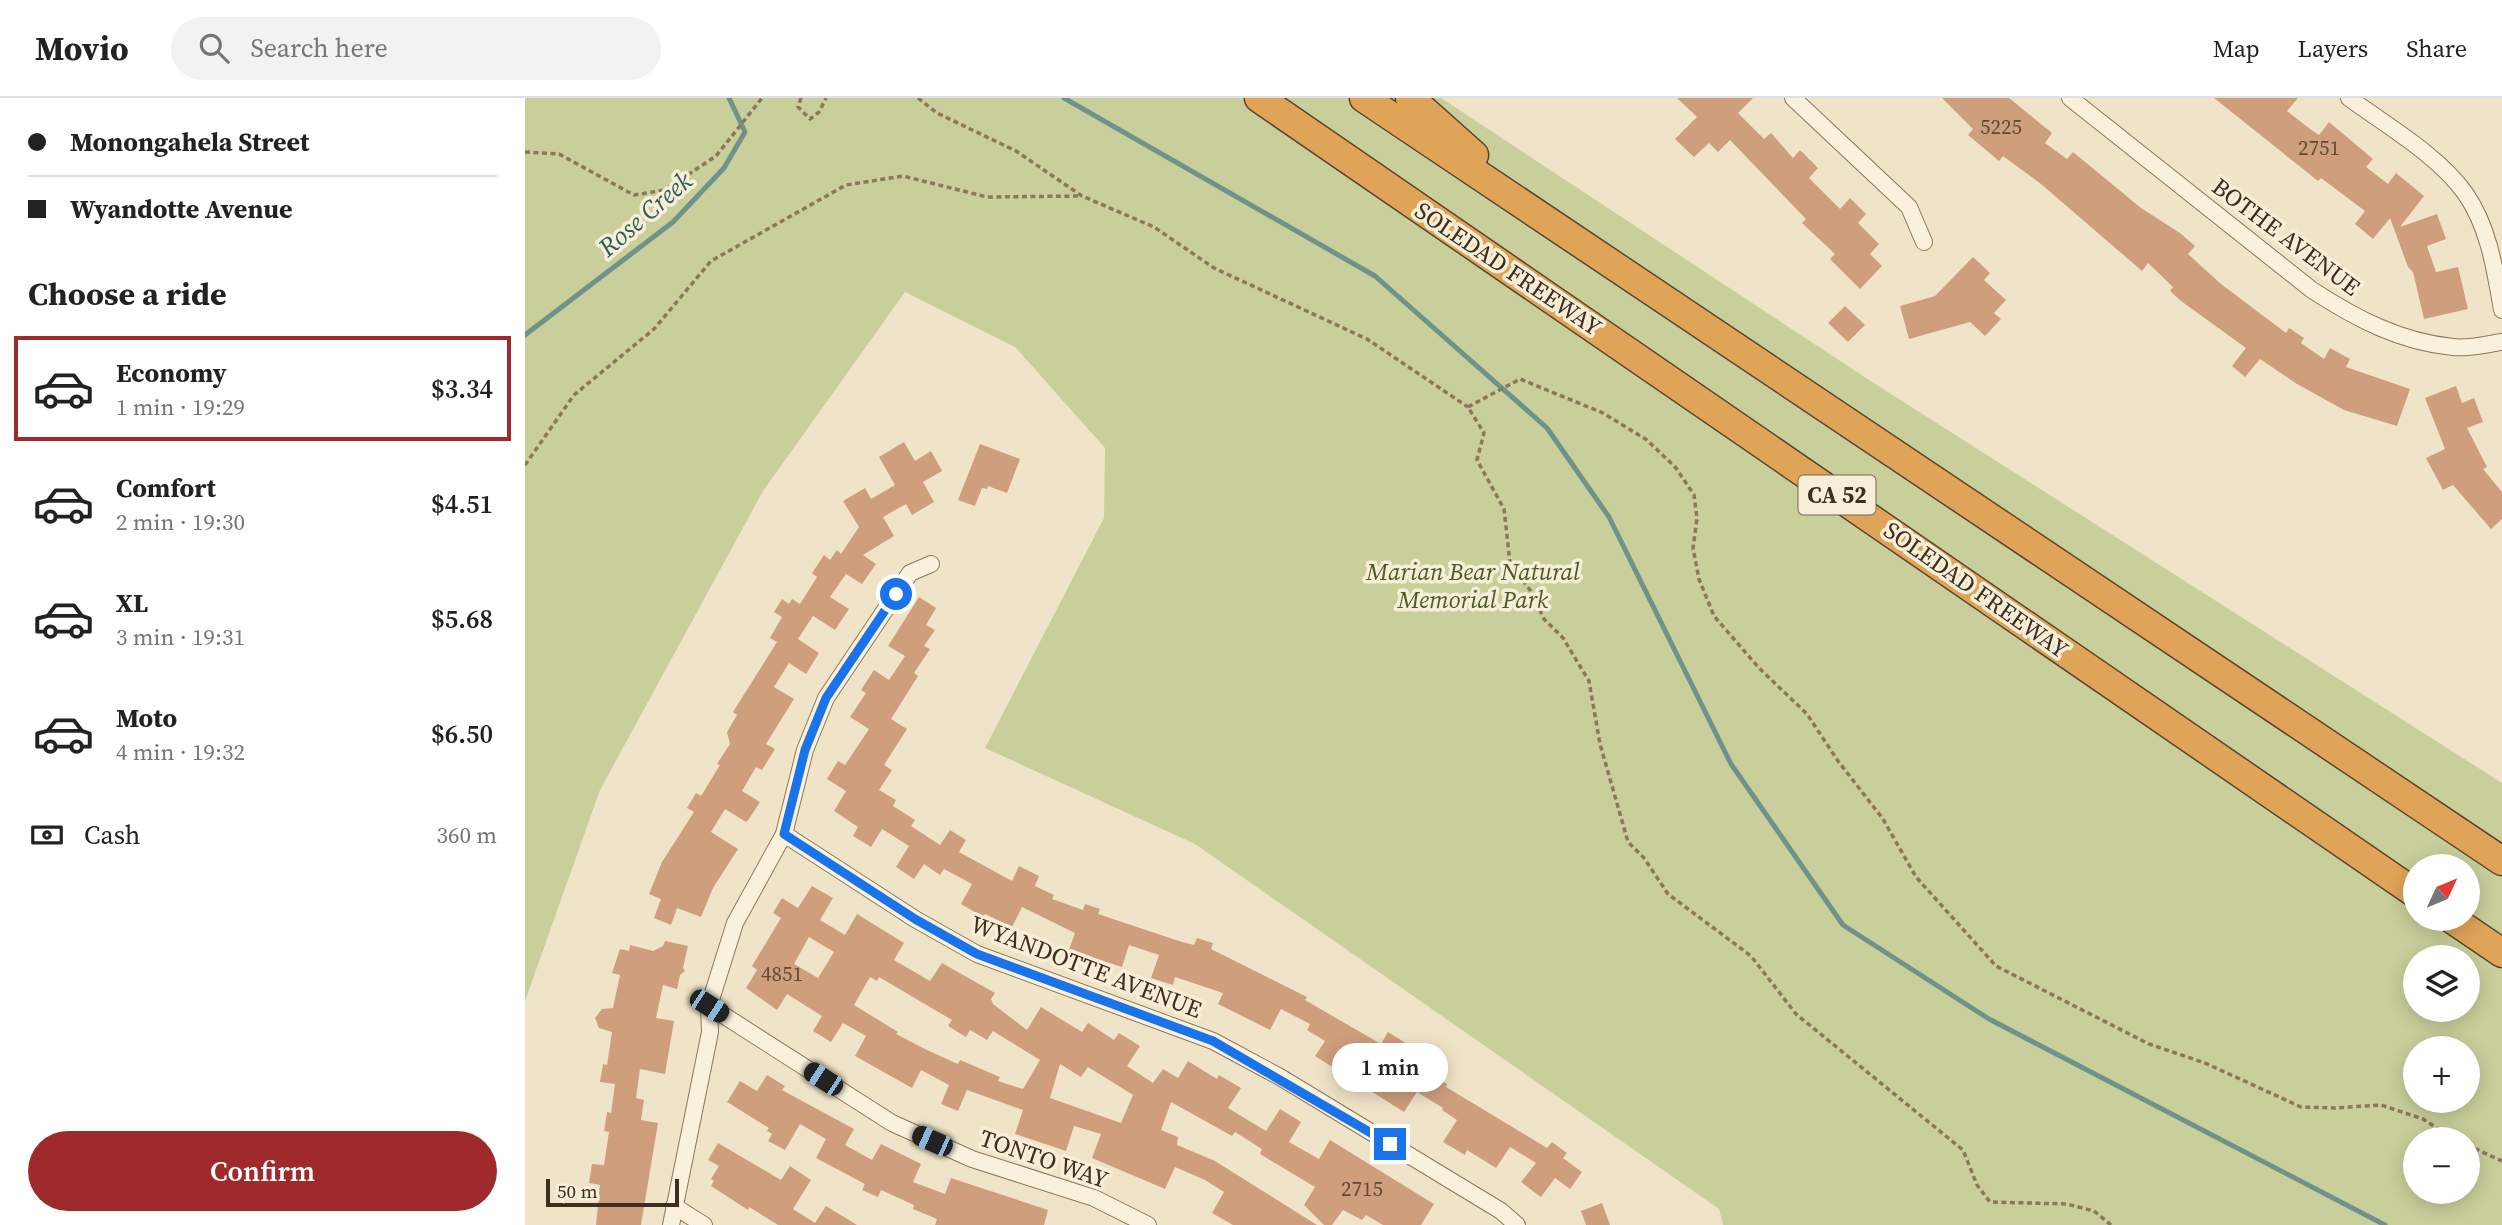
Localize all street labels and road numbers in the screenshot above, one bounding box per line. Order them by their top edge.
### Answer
street label: BOTHE AVENUE [2205,170,2367,303]
street label: SOLEDAD FREEWAY [1409,194,1608,343]
road number: CA 52 [1799,476,1875,514]
street label: SOLEDAD FREEWAY [1877,513,2075,666]
street label: WYANDOTTE AVENUE [966,907,1206,1026]
street label: TONTO WAY [975,1121,1113,1196]

